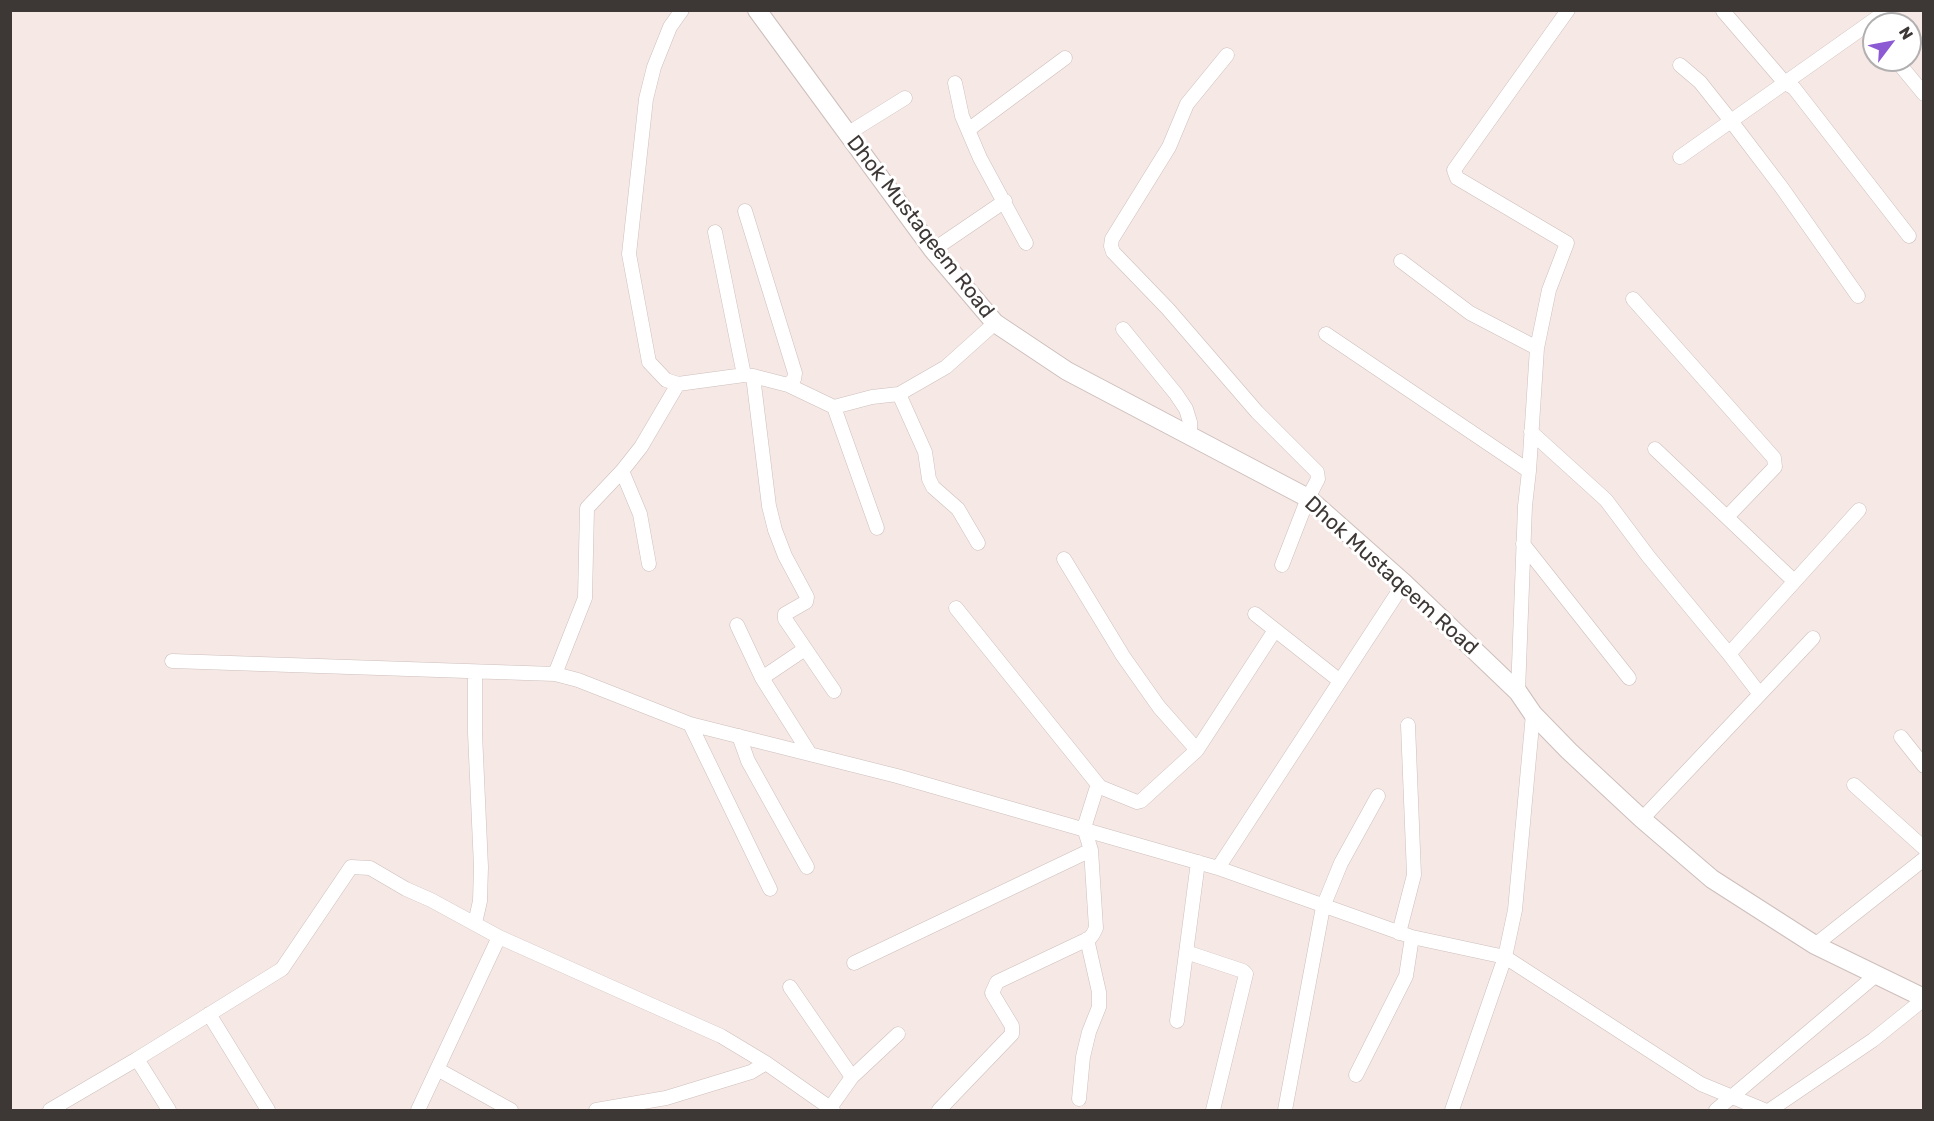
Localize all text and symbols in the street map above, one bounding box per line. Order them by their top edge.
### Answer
north arrow [1862,12,1922,72]
text: N [1895,23,1917,43]
street label: Dhok Mustaqeem Road [841,131,999,323]
street label: Dhok Mustaqeem Road [1299,491,1483,661]

